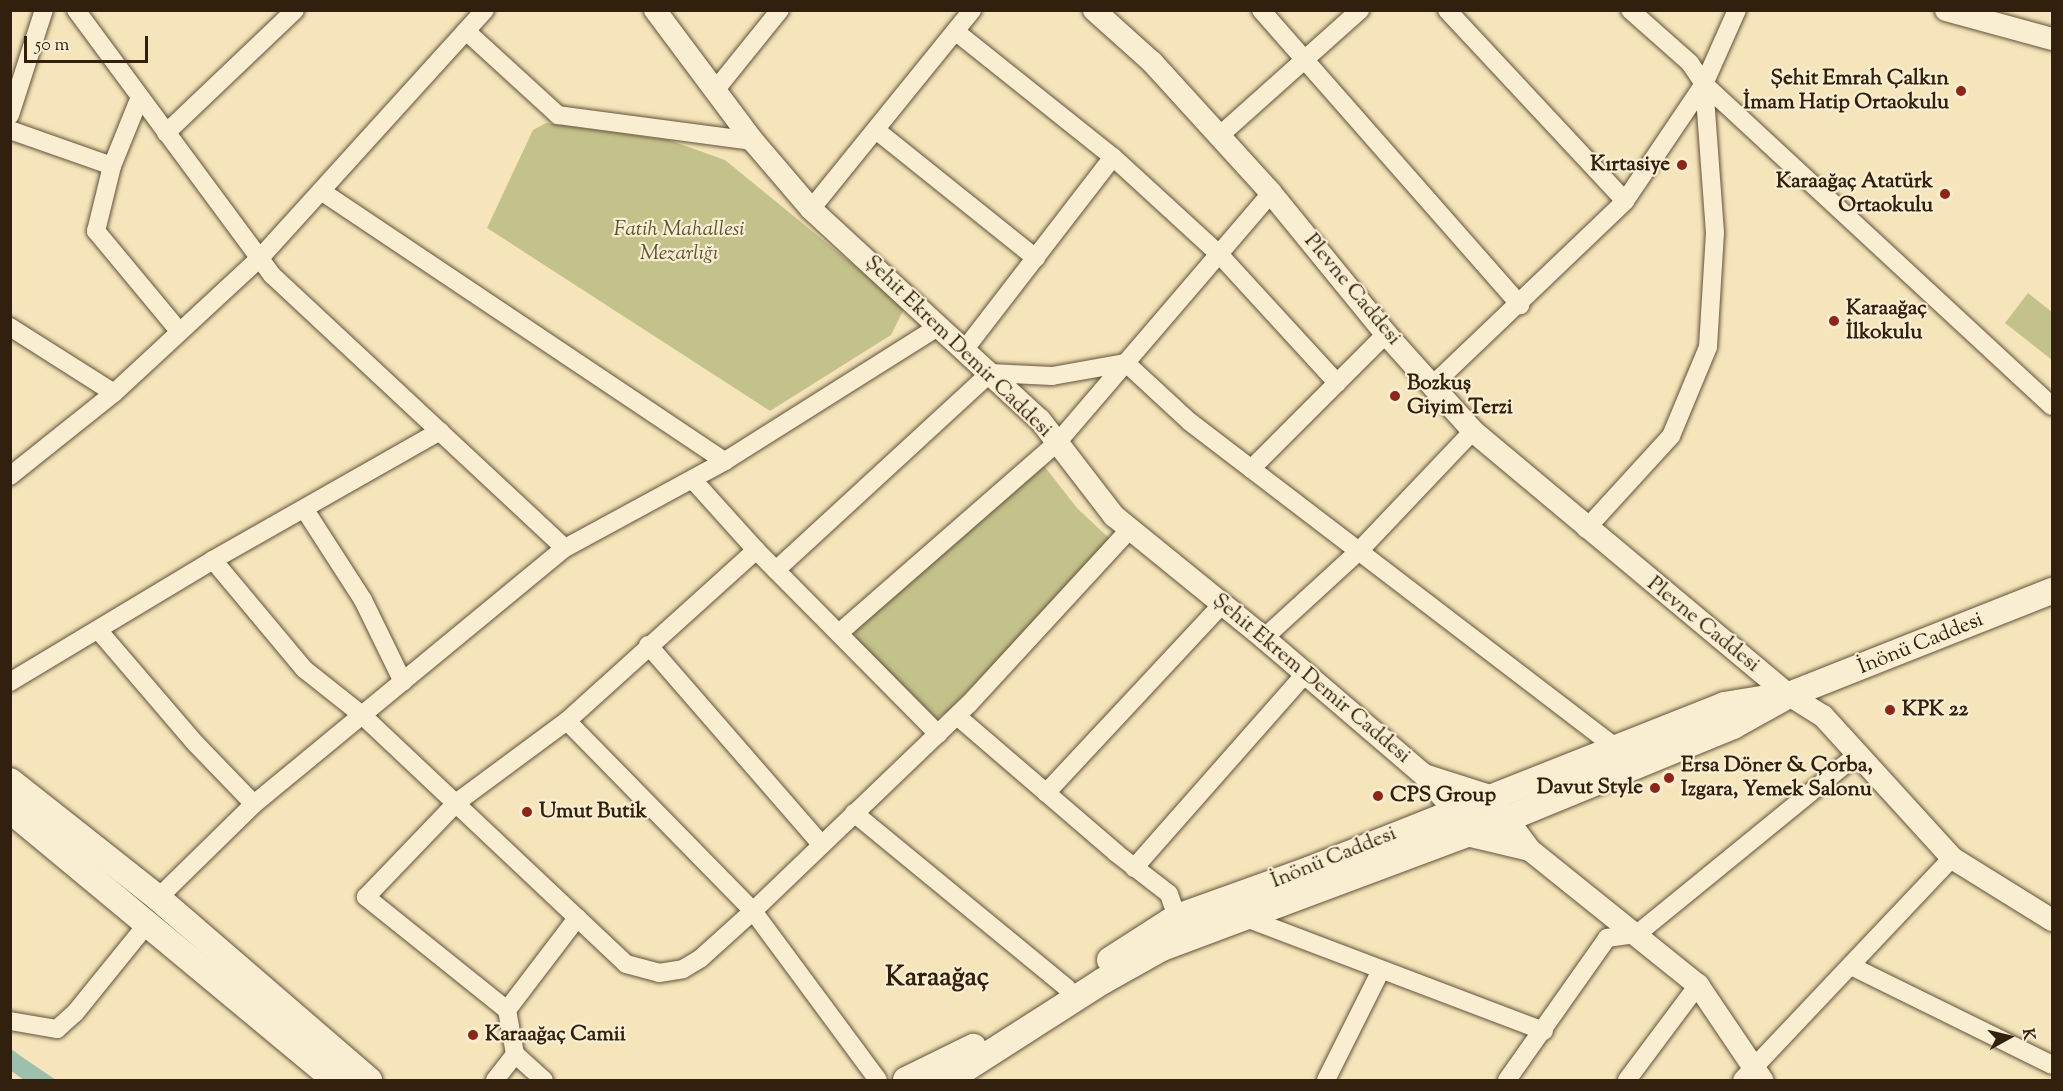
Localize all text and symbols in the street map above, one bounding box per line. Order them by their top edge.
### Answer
scale bar [27,24,152,62]
text: 50 m [35,33,69,59]
place label: Şehit Emrah Çalkın İmam Hatip Ortaokulu [1743,66,1949,116]
marker: Şehit Emrah Çalkın İmam Hatip Ortaokulu [1954,84,1968,98]
place label: Kırtasiye [1590,152,1670,178]
marker: Kırtasiye [1675,158,1689,172]
place label: Karaağaç Atatürk Ortaokulu [1776,169,1933,219]
marker: Karaağaç Atatürk Ortaokulu [1938,187,1952,201]
park label: Fatih Mahallesi Mezarlığı [613,217,745,267]
street label: Plevne Caddesi [1298,229,1406,351]
street label: Şehit Ekrem Demir Caddesi [859,251,1057,443]
place label: Karaağaç İlkokulu [1846,296,1927,346]
marker: Karaağaç İlkokulu [1827,314,1841,328]
place label: Bozkuş Giyim Terzi [1407,371,1513,421]
marker: Bozkuş Giyim Terzi [1388,389,1402,403]
street label: Plevne Caddesi [1642,572,1764,678]
street label: Şehit Ekrem Demir Caddesi [1207,589,1415,769]
street label: İnönü Caddesi [1855,607,1987,681]
place label: KPK 22 [1902,697,1968,723]
marker: KPK 22 [1883,703,1897,717]
place label: Ersa Döner & Çorba, Izgara, Yemek Salonu [1681,753,1873,803]
marker: Ersa Döner & Çorba, Izgara, Yemek Salonu [1662,771,1676,785]
place label: Davut Style [1537,775,1643,801]
marker: Davut Style [1648,781,1662,795]
place label: CPS Group [1390,783,1496,809]
marker: CPS Group [1371,789,1385,803]
place label: Umut Butik [539,799,647,825]
marker: Umut Butik [520,805,534,819]
street label: İnönü Caddesi [1268,821,1400,895]
district label: Karaağaç [885,963,989,995]
north arrow [1979,1007,2039,1067]
place label: Karaağaç Camii [485,1022,626,1048]
text: K [2015,1027,2040,1042]
marker: Karaağaç Camii [466,1028,480,1042]

